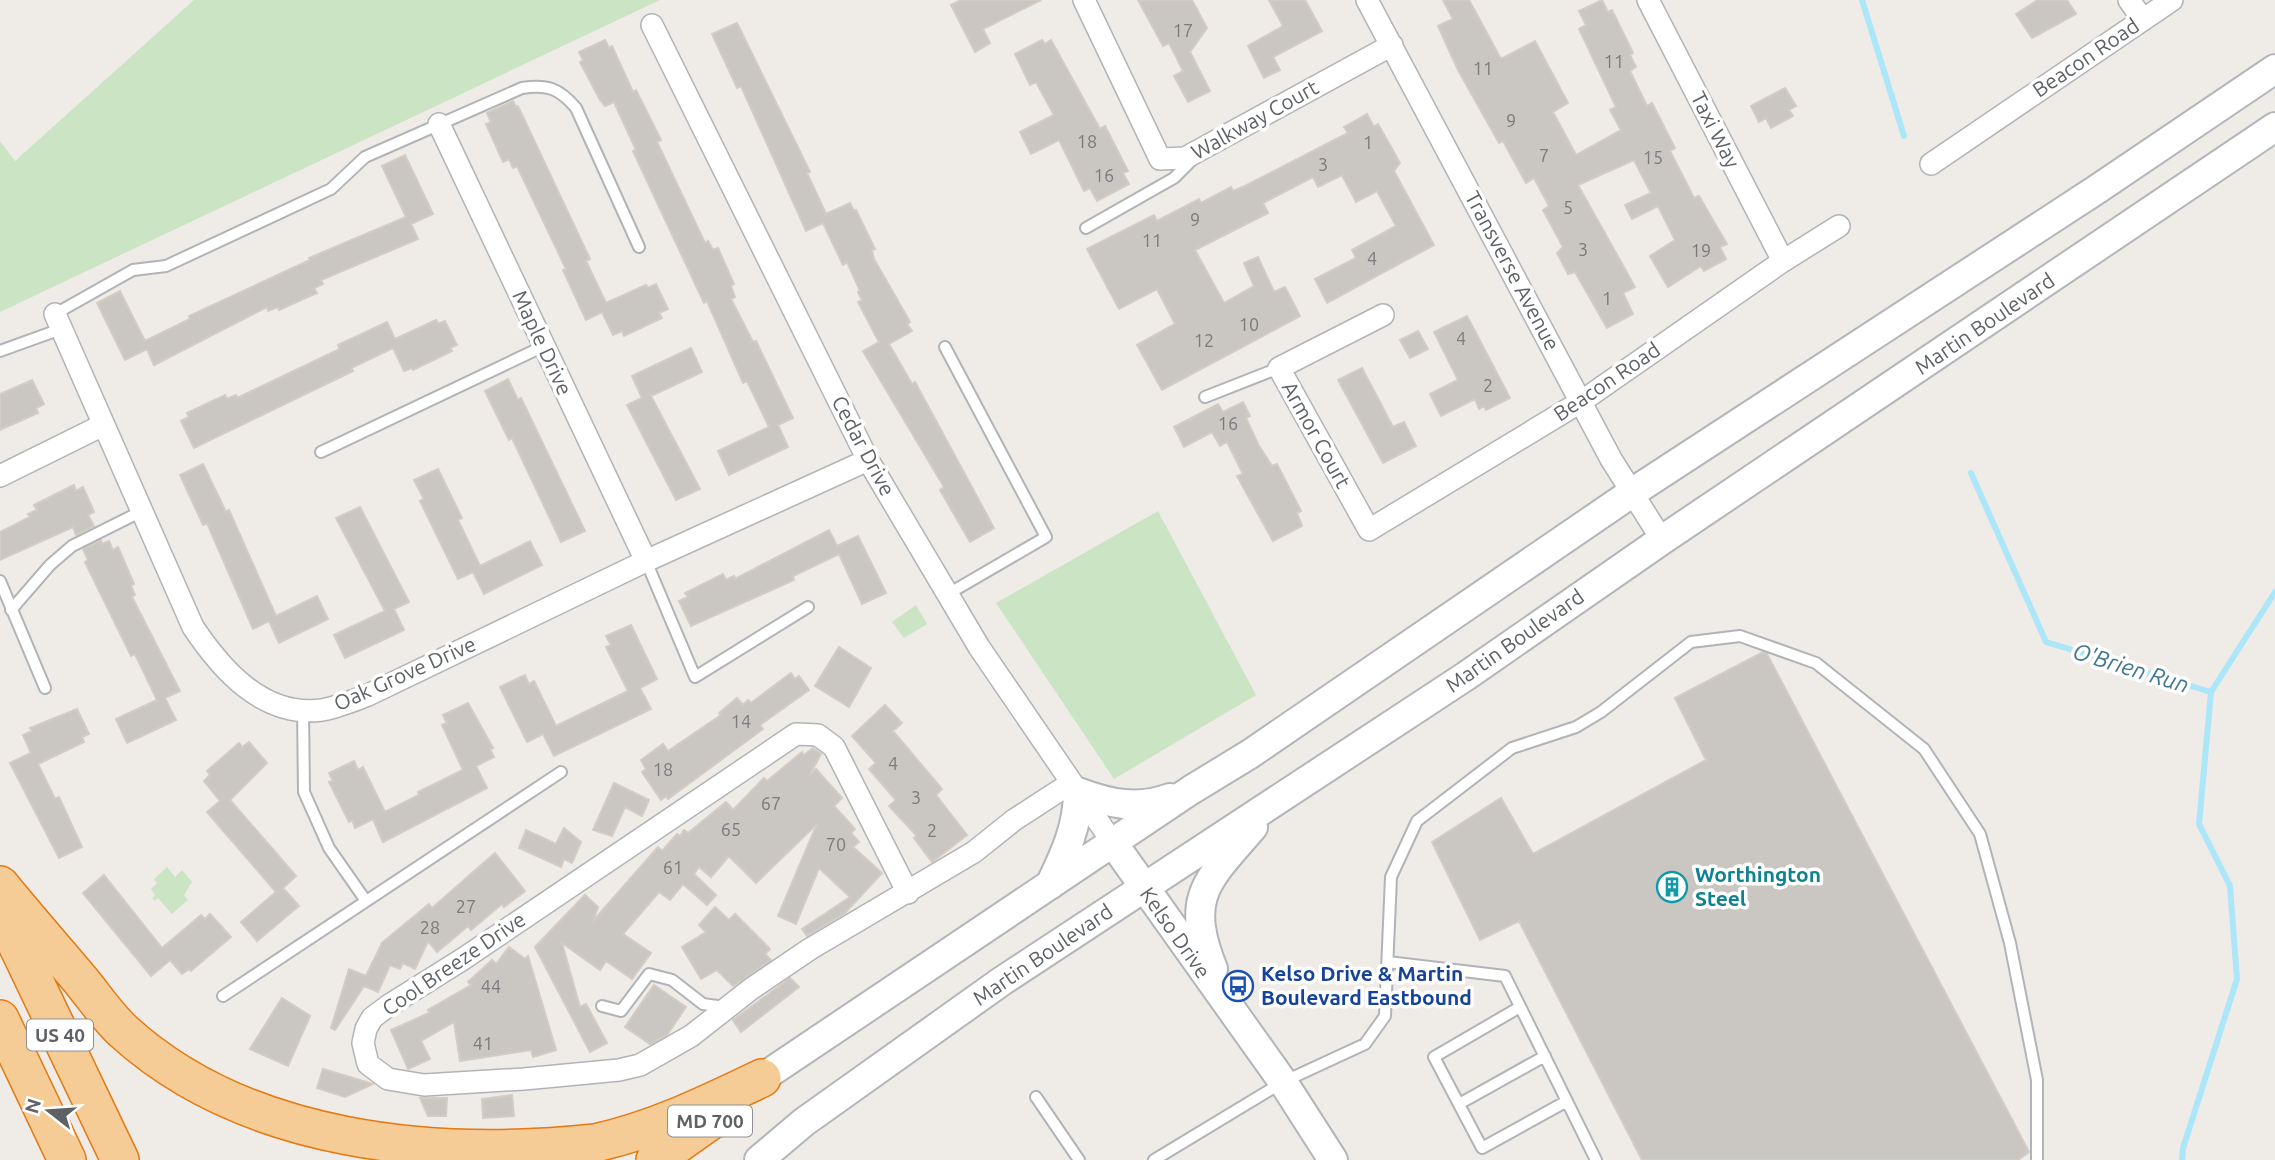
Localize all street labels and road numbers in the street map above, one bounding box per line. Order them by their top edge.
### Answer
street label: Beacon Road [2028,13,2143,101]
street label: Walkway Court [1187,74,1322,164]
street label: Taxi Way [1687,88,1745,172]
street label: Transverse Avenue [1461,187,1565,354]
street label: Martin Boulevard [1910,268,2059,379]
street label: Maple Drive [508,286,578,399]
street label: Beacon Road [1549,337,1664,425]
street label: Armor Court [1278,377,1356,492]
street label: Cedar Drive [827,391,900,500]
street label: Martin Boulevard [1441,584,1588,697]
street label: Oak Grove Drive [330,631,479,715]
street label: Kelso Drive [1136,882,1216,983]
street label: Martin Boulevard [968,899,1117,1010]
street label: Cool Breeze Drive [377,906,530,1020]
road number: US 40 [27,1020,93,1050]
road number: MD 700 [668,1106,752,1136]

